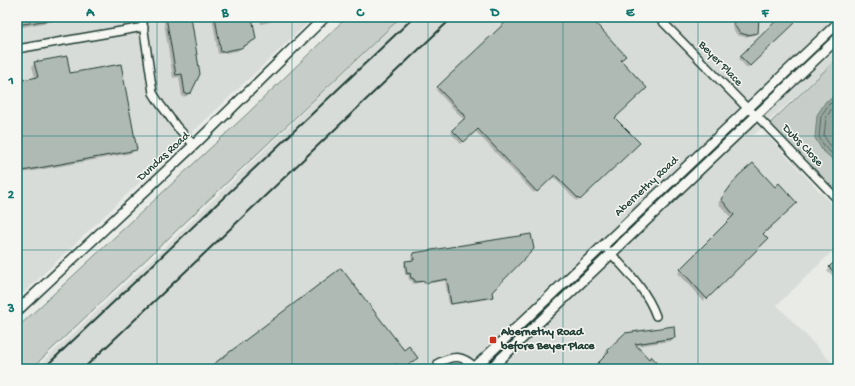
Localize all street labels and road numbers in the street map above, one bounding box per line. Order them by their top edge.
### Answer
street label: Beyer Place [694,38,746,90]
street label: Dubs Close [778,121,826,171]
street label: Dundas Road [134,129,194,185]
street label: Abernethy Road [612,153,682,220]

